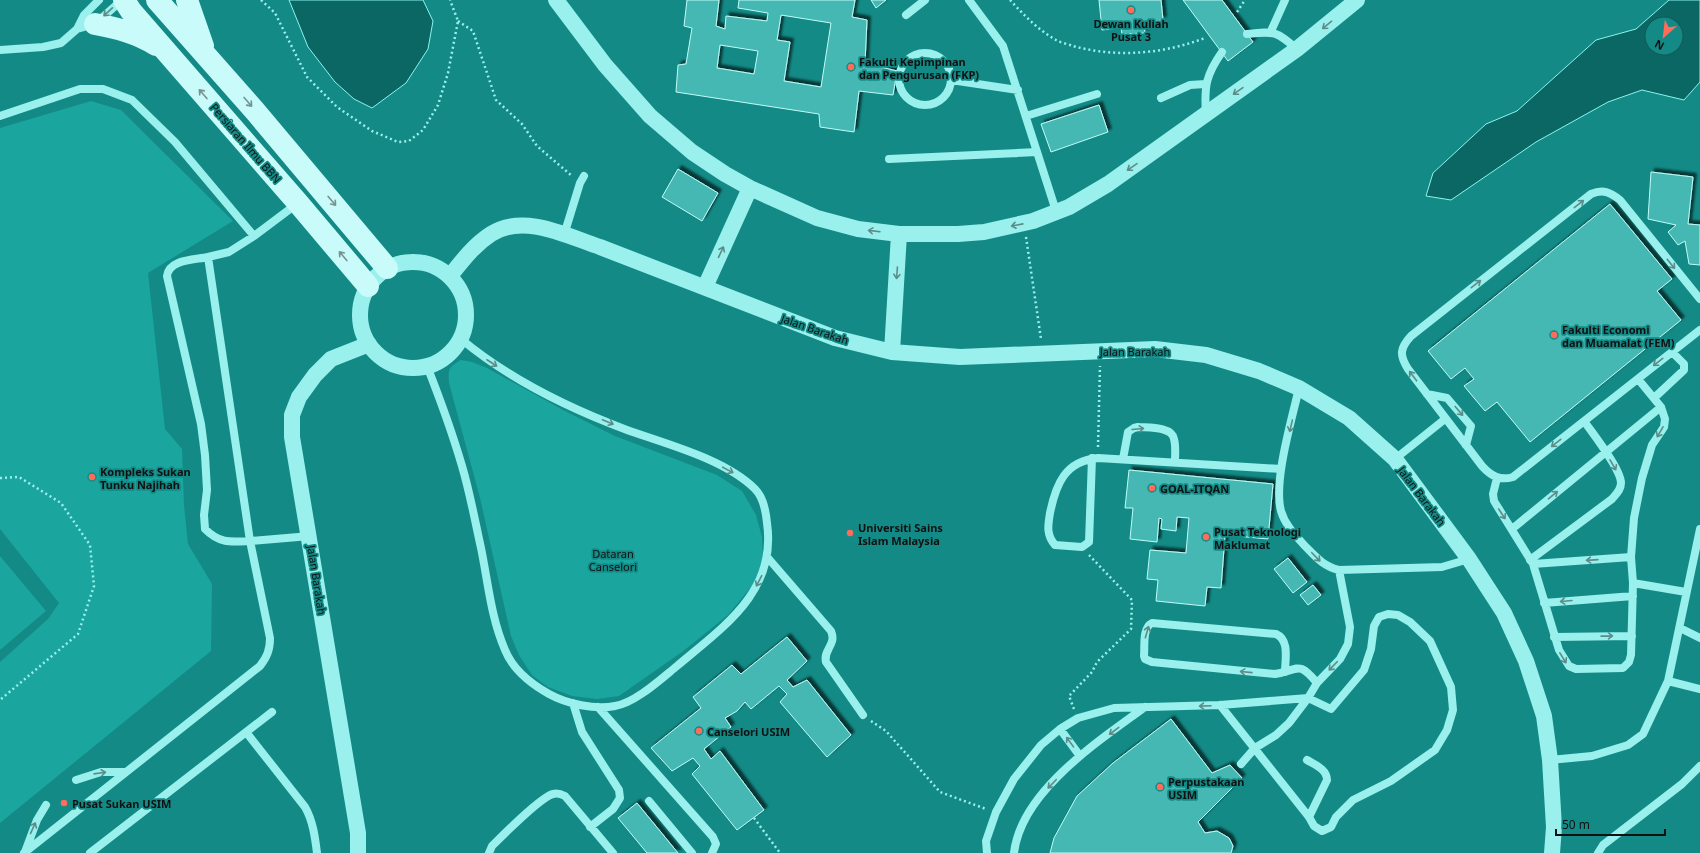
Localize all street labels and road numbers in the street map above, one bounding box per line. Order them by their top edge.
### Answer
street label: Persiaran Ilmu BBN [207,100,285,186]
street label: Jalan Barakah [778,310,851,348]
street label: Jalan Barakah [1099,344,1170,359]
street label: Jalan Barakah [1394,463,1449,529]
street label: Jalan Barakah [304,543,330,616]

